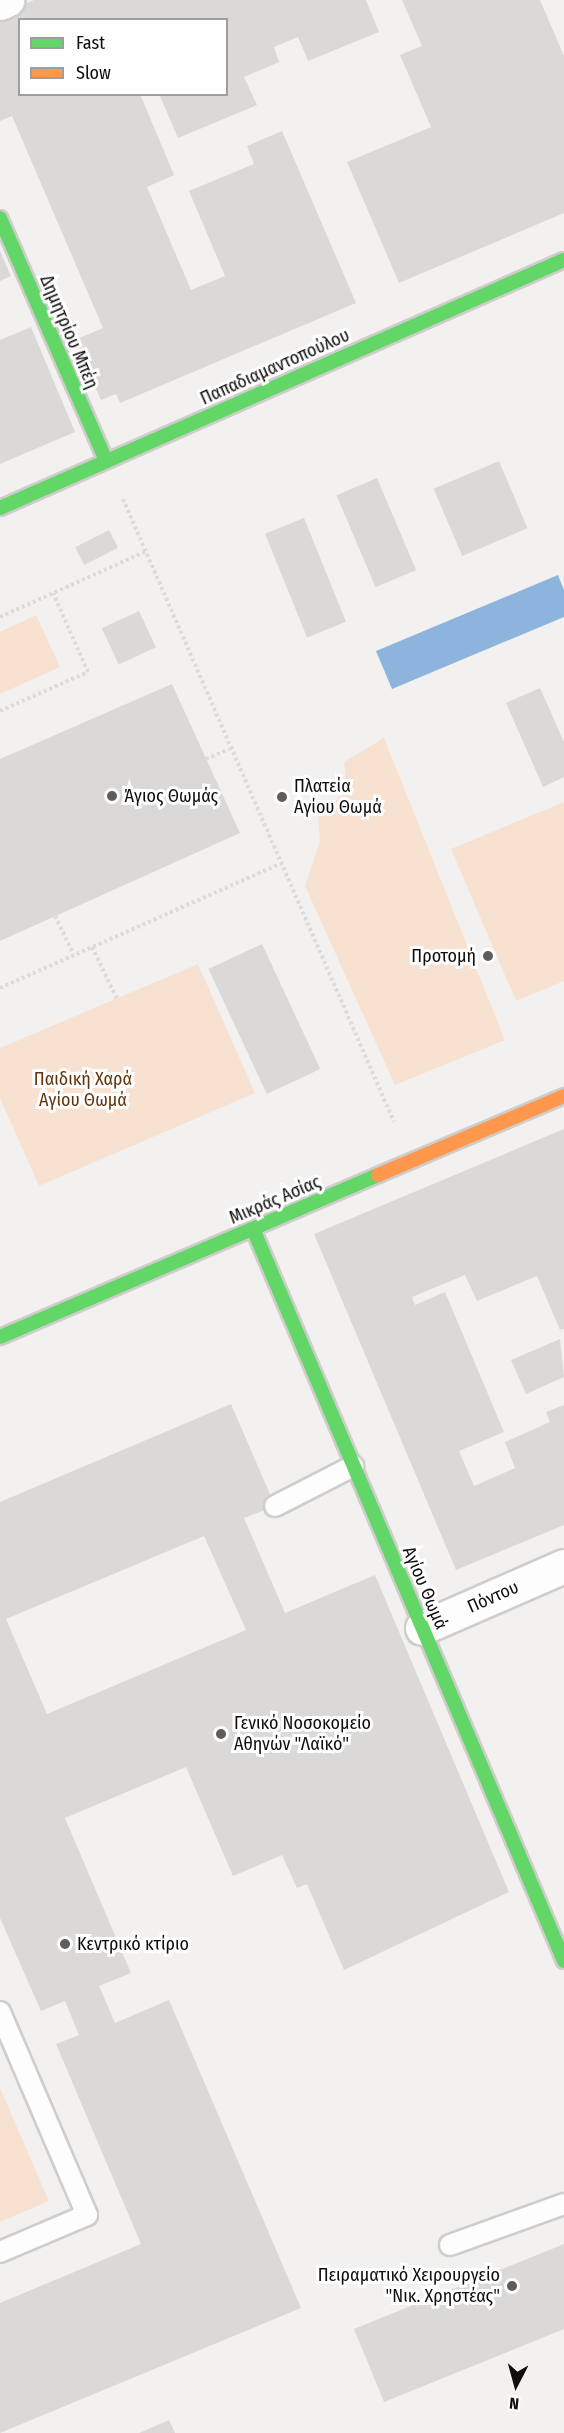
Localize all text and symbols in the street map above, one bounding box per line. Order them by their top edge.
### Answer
legend [18,18,228,96]
text: Fast [76,32,105,54]
text: Slow [76,62,111,84]
street label: Δημητρίου Μπέη [35,272,103,392]
street label: Παπαδιαμαντοπούλου [197,324,353,410]
place label: Πλατεία Αγίου Θωμά [294,776,382,818]
place label: Άγιος Θωμάς [124,785,218,807]
marker: Άγιος Θωμάς [105,789,119,803]
marker: Πλατεία Αγίου Θωμά [275,790,289,804]
place label: Προτομή [411,945,476,967]
marker: Προτομή [481,949,495,963]
park label: Παιδική Χαρά Αγίου Θωμά [34,1069,132,1112]
street label: Μικράς Ασίας [226,1171,324,1229]
street label: Αγίου Θωμά [398,1543,452,1633]
street label: Πόντου [464,1576,522,1618]
place label: Γενικό Νοσοκομείο Αθηνών "Λαϊκό" [234,1713,371,1756]
marker: Γενικό Νοσοκομείο Αθηνών "Λαϊκό" [212,1725,230,1743]
place label: Κεντρικό κτίριο [77,1933,189,1955]
marker: Κεντρικό κτίριο [58,1937,72,1951]
place label: Πειραματικό Χειρουργείο "Νικ. Χρηστέας" [318,2265,500,2308]
marker: Πειραματικό Χειρουργείο "Νικ. Χρηστέας" [505,2279,519,2293]
north arrow [486,2355,546,2415]
text: N [508,2393,520,2413]

